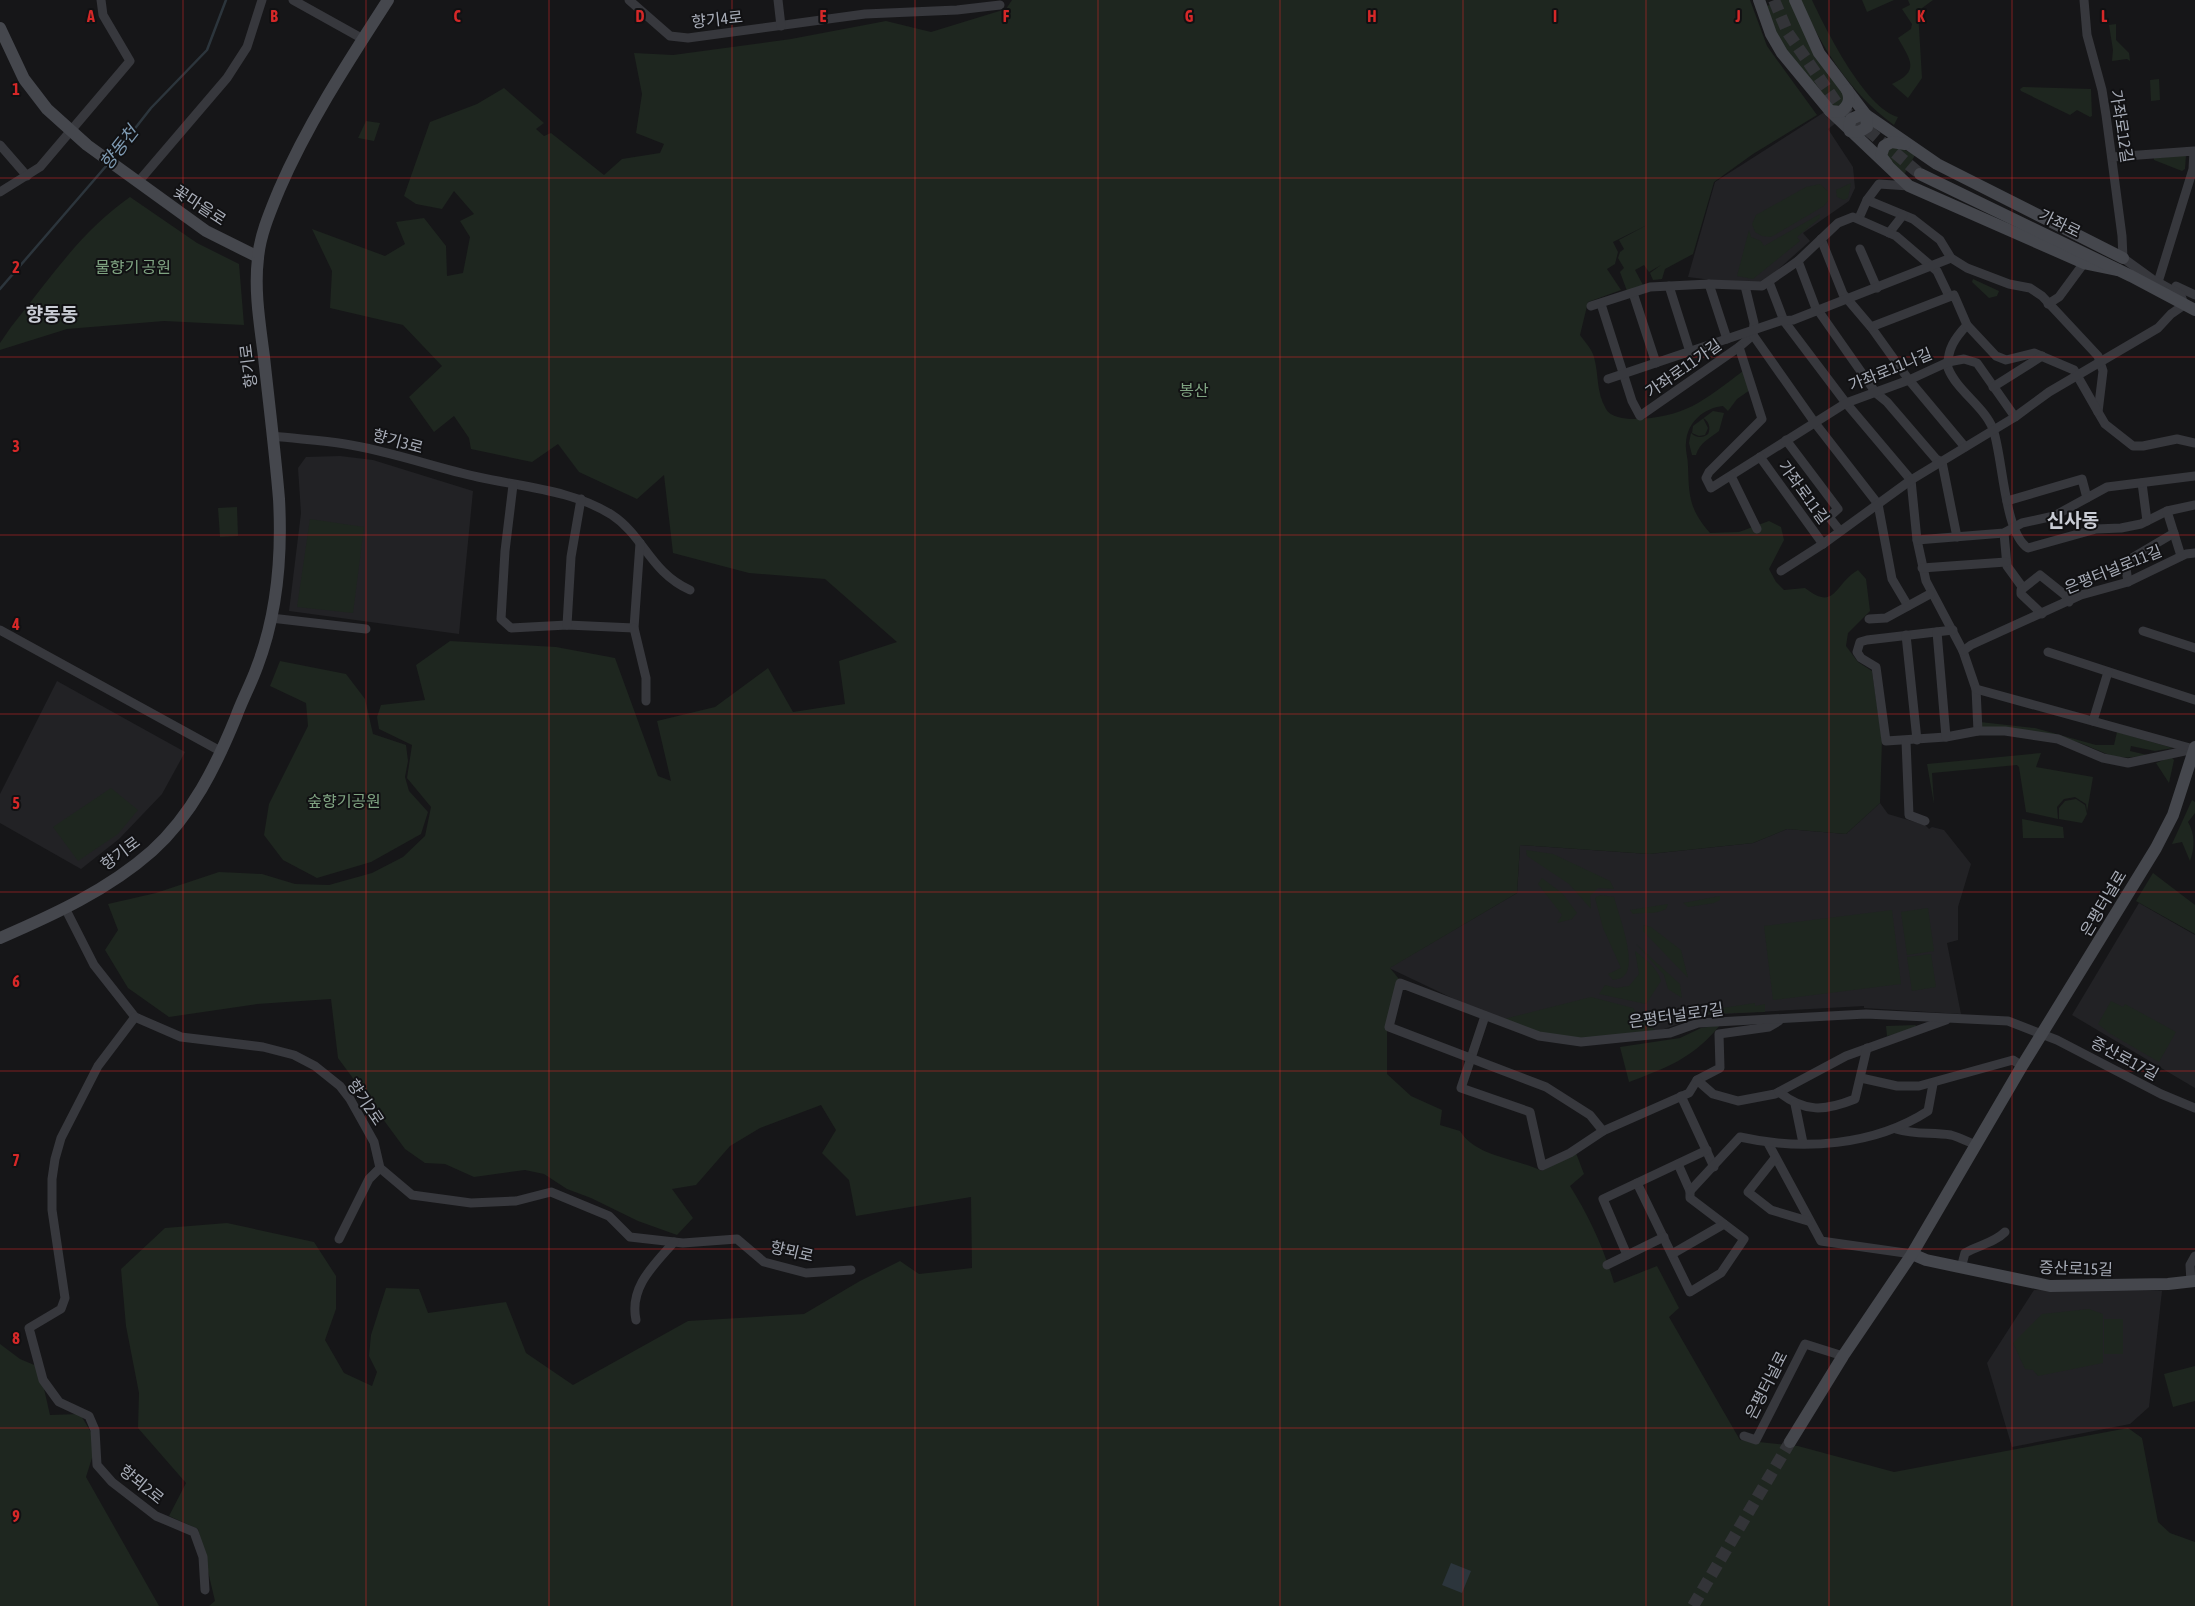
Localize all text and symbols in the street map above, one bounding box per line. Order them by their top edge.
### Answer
text: A [86,7,95,25]
text: B [270,7,278,25]
text: C [453,7,461,25]
text: D [636,7,645,25]
street label: 향기4로 [690,7,744,31]
text: E [820,7,827,25]
text: F [1003,7,1010,25]
text: G [1185,7,1194,25]
text: H [1367,7,1377,25]
text: I [1553,7,1557,25]
text: J [1734,7,1741,25]
text: K [1917,7,1925,25]
text: L [2101,7,2108,25]
text: 1 [12,80,20,98]
street label: 가좌로12길 [2107,88,2137,164]
water label: 향동천 [95,120,144,174]
street label: 꽃마을로 [170,181,230,229]
street label: 가좌로 [2036,205,2084,241]
text: 2 [12,258,20,276]
park label: 물향기 공원 [95,258,171,276]
district label: 향동동 [26,303,78,325]
street label: 가좌로11가길 [1642,335,1724,401]
street label: 향기로 [236,343,260,389]
street label: 가좌로11나길 [1846,344,1934,394]
park label: 봉산 [1179,381,1209,399]
street label: 향기3로 [371,426,426,456]
text: 3 [12,437,20,455]
street label: 가좌로11길 [1775,457,1833,527]
district label: 신사동 [2047,509,2099,531]
street label: 은평터널로11길 [2062,541,2164,597]
text: 4 [11,615,20,633]
park label: 숲향기공원 [307,792,381,810]
text: 5 [12,794,20,812]
street label: 향기로 [97,832,143,873]
street label: 은평터널로 [2076,867,2130,939]
text: 6 [12,972,20,990]
street label: 은평터널로7길 [1627,999,1725,1031]
street label: 증산로17길 [2088,1033,2162,1083]
street label: 향기2로 [344,1076,388,1129]
text: 7 [12,1151,20,1169]
street label: 향뫼로 [768,1237,816,1265]
street label: 증산로15길 [2039,1258,2113,1278]
text: 8 [12,1329,20,1347]
street label: 은평터널로 [1741,1348,1791,1422]
street label: 향뫼2로 [116,1461,168,1507]
text: 9 [12,1507,20,1525]

